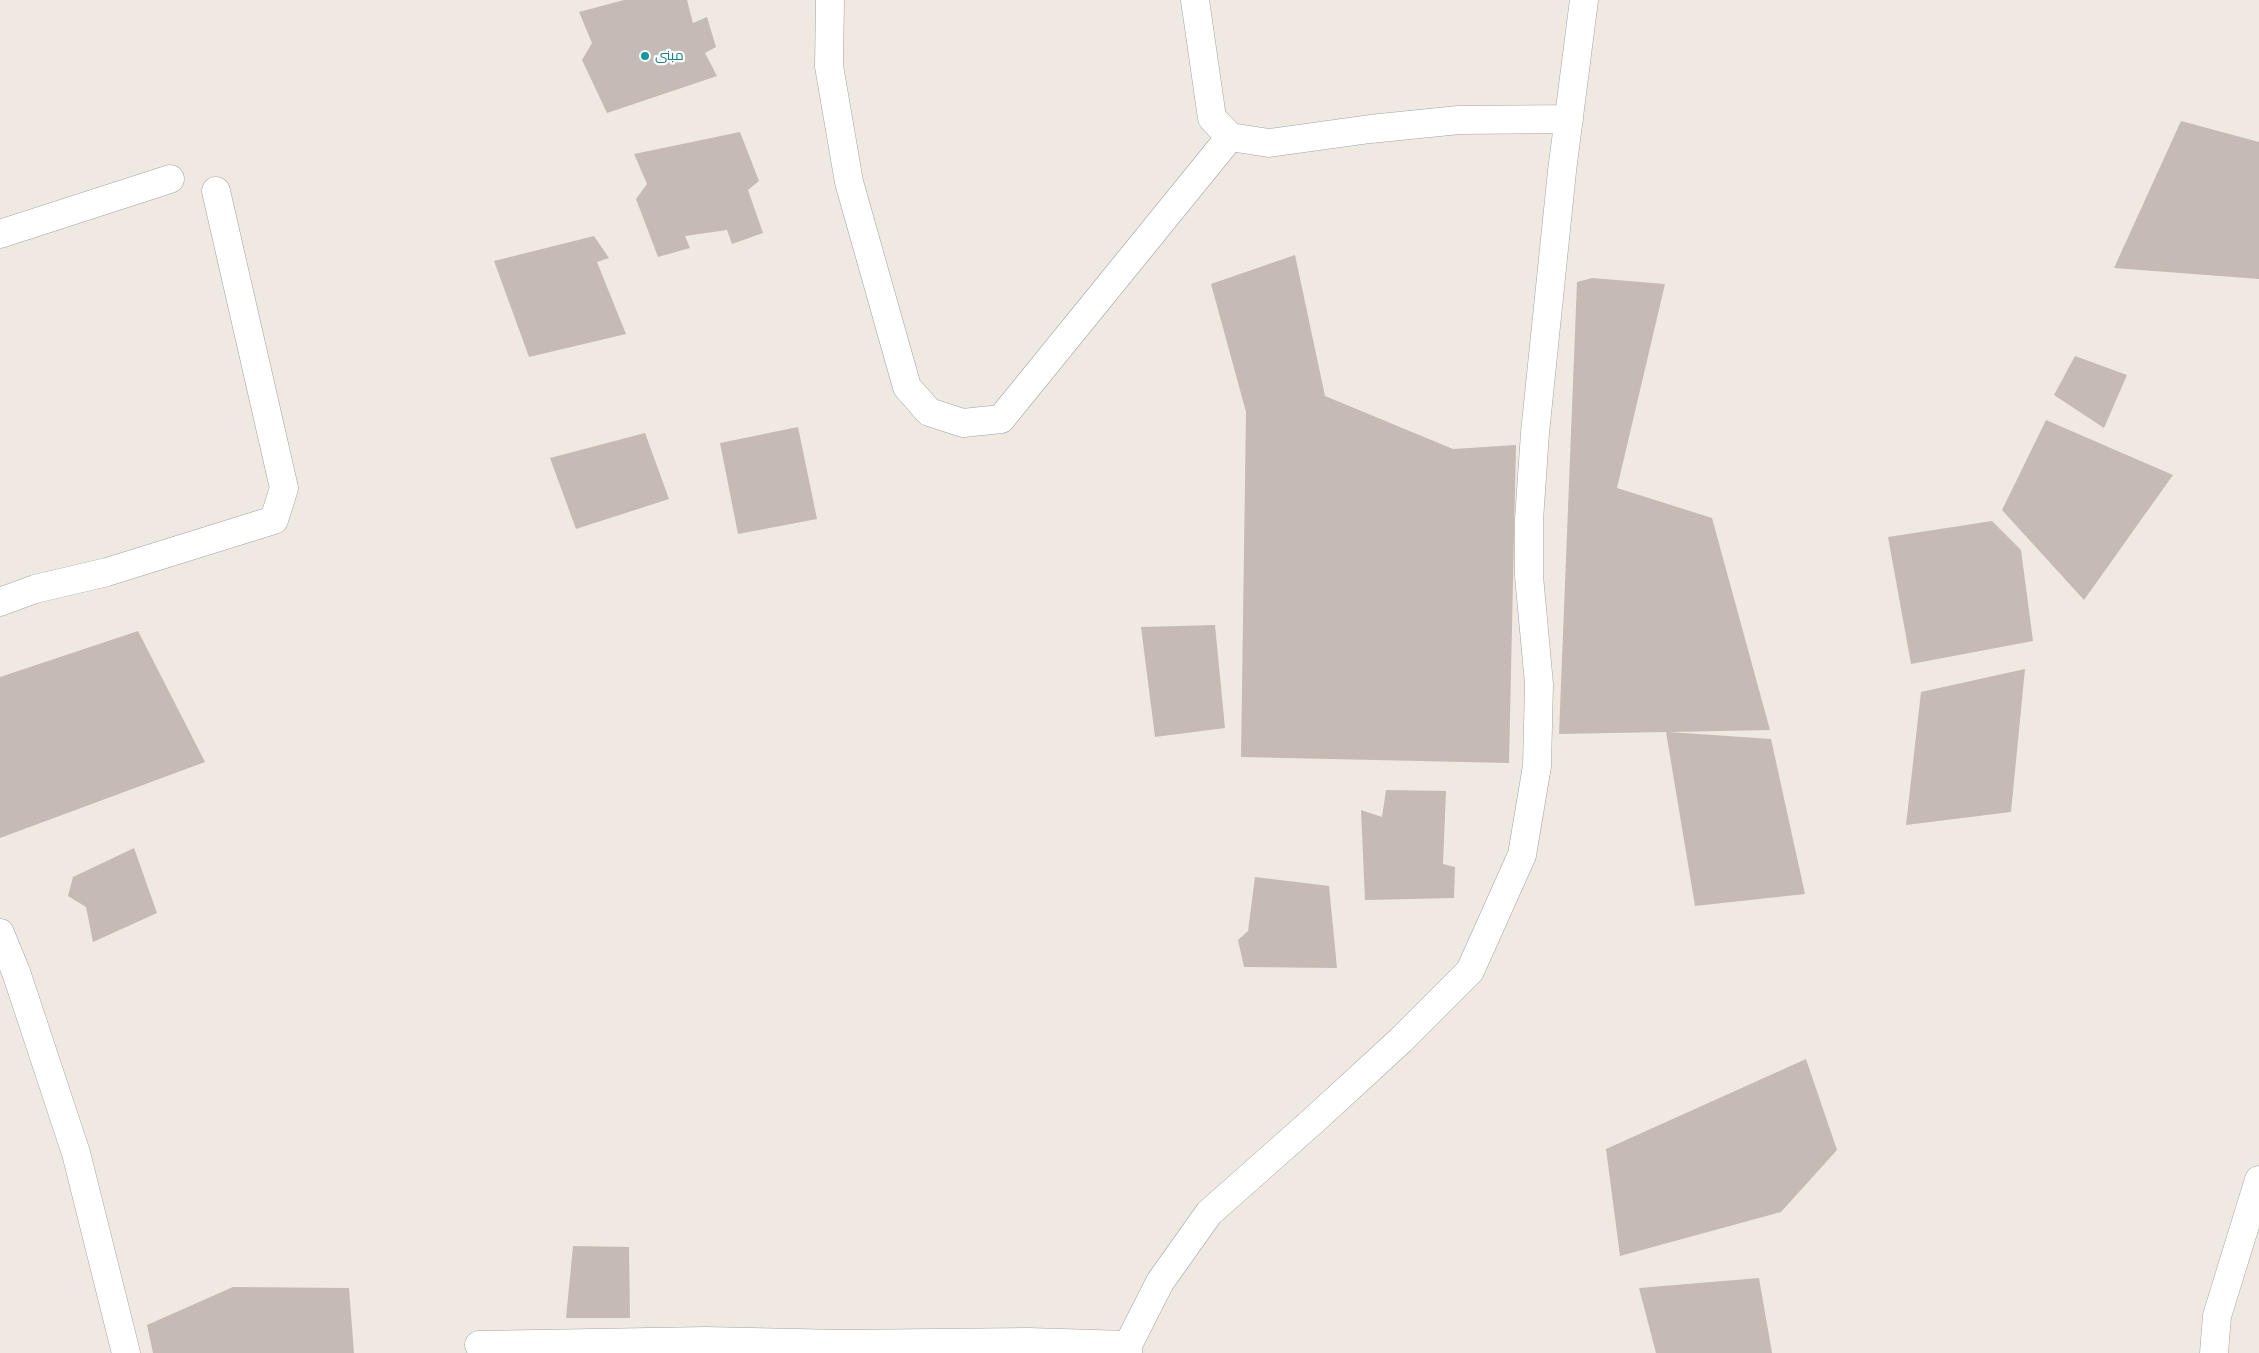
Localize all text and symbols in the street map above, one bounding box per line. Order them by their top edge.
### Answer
place label: مبنى [655,48,684,64]
marker: مبنى [639,50,651,62]

